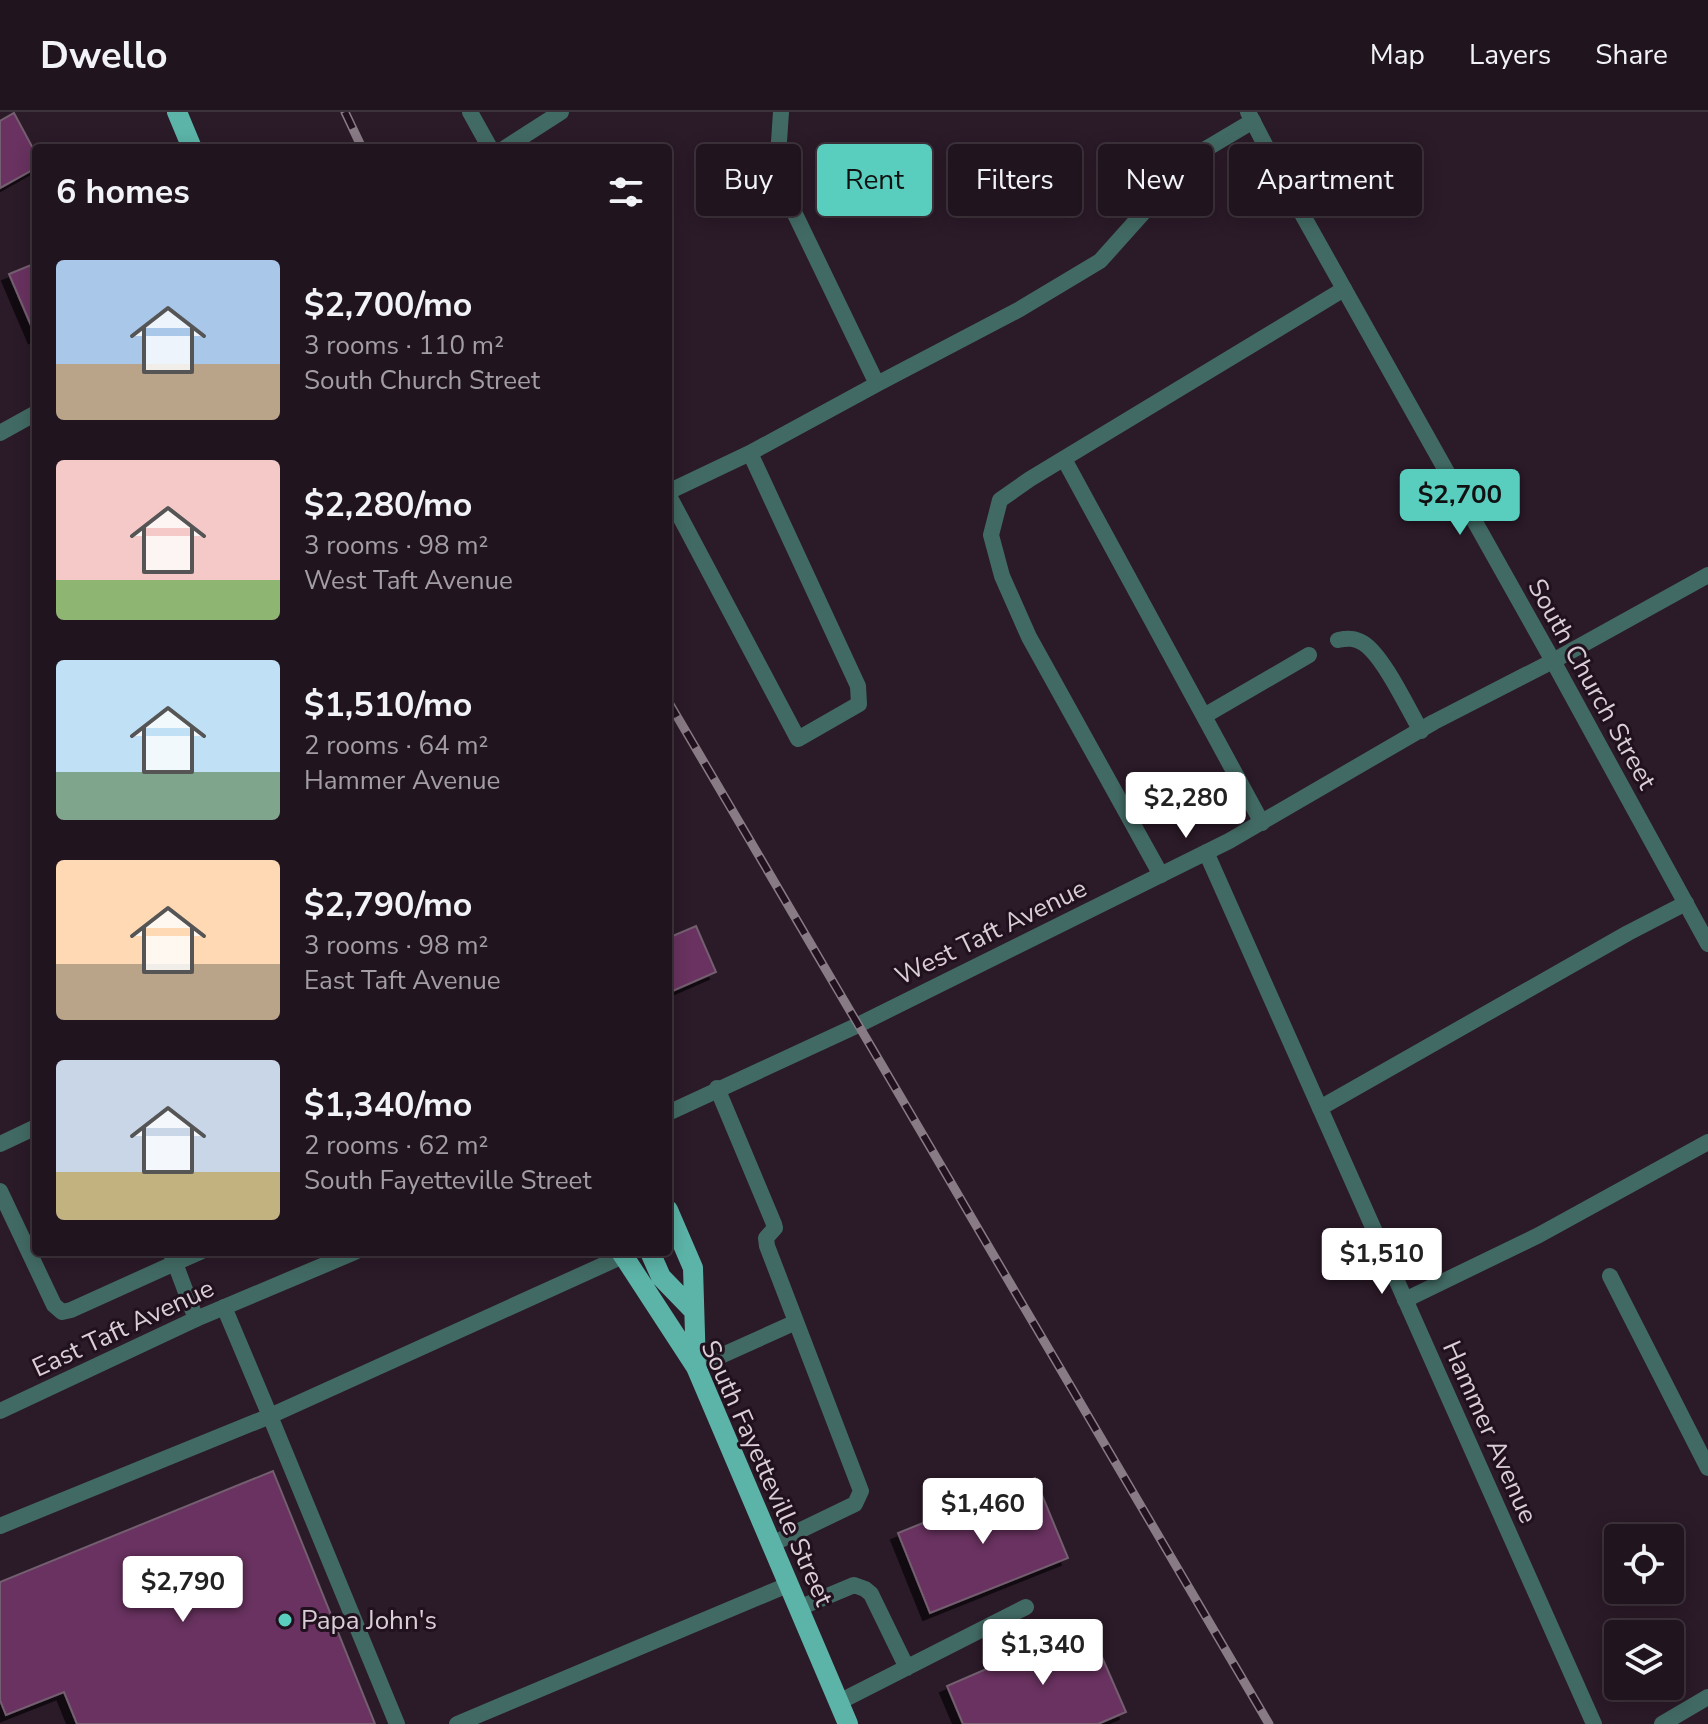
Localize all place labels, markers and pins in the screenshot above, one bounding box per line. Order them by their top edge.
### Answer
pin: $2,700 [1395,469,1525,537]
pin: $2,280 [1121,772,1251,840]
pin: $1,510 [1317,1228,1447,1296]
pin: $1,460 [918,1478,1048,1546]
pin: $2,790 [118,1556,248,1624]
place label: Papa John's [301,1603,437,1638]
marker: Papa John's [276,1611,294,1629]
pin: $1,340 [978,1619,1108,1687]

